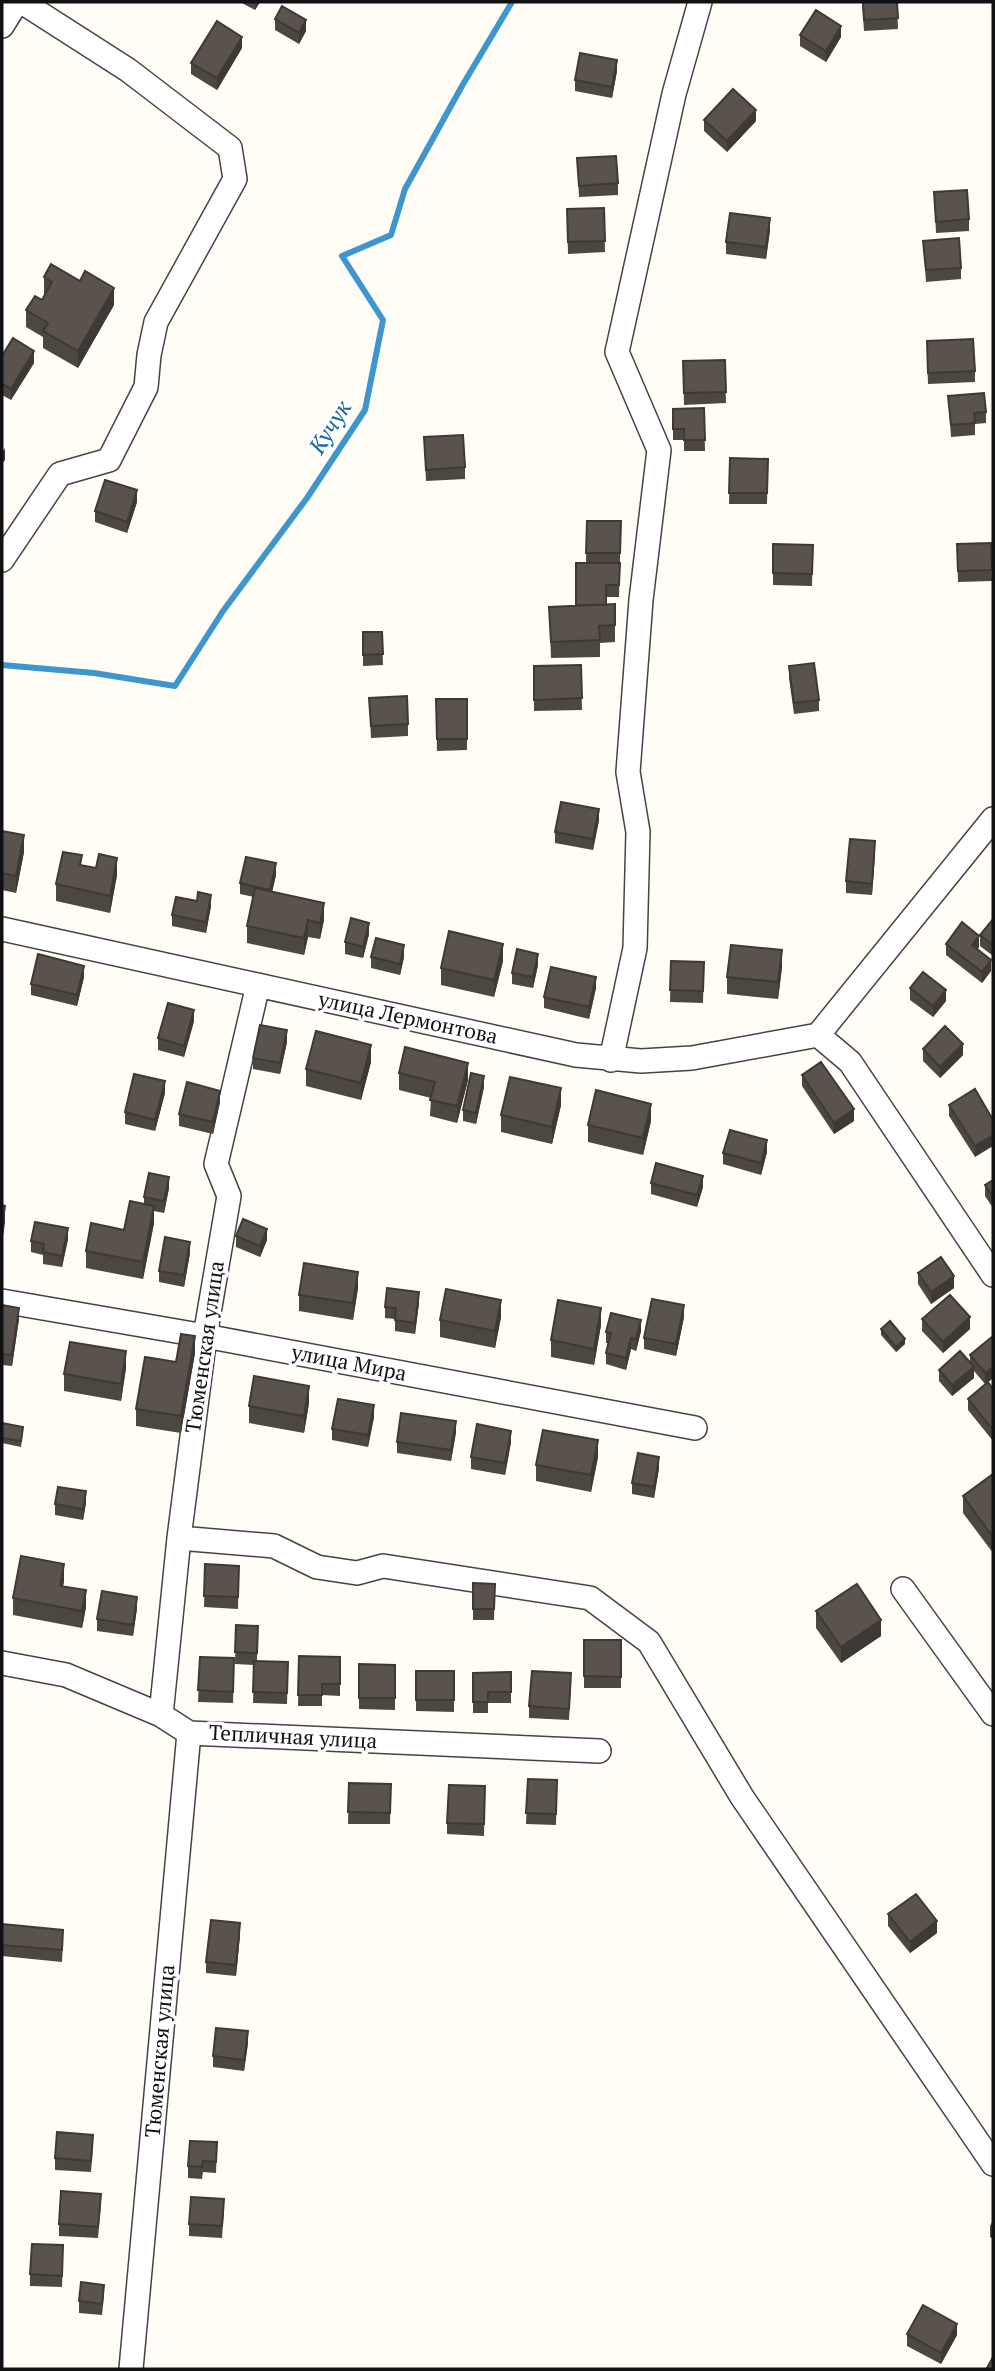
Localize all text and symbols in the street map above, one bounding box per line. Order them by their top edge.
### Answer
water label: Кучук [301,394,358,460]
street label: улица Лермонтова [315,984,501,1050]
street label: Тюменская улица [178,1259,230,1435]
street label: улица Мира [288,1337,409,1387]
street label: Тепличная улица [208,1718,378,1754]
street label: Тюменская улица [137,1963,181,2139]

